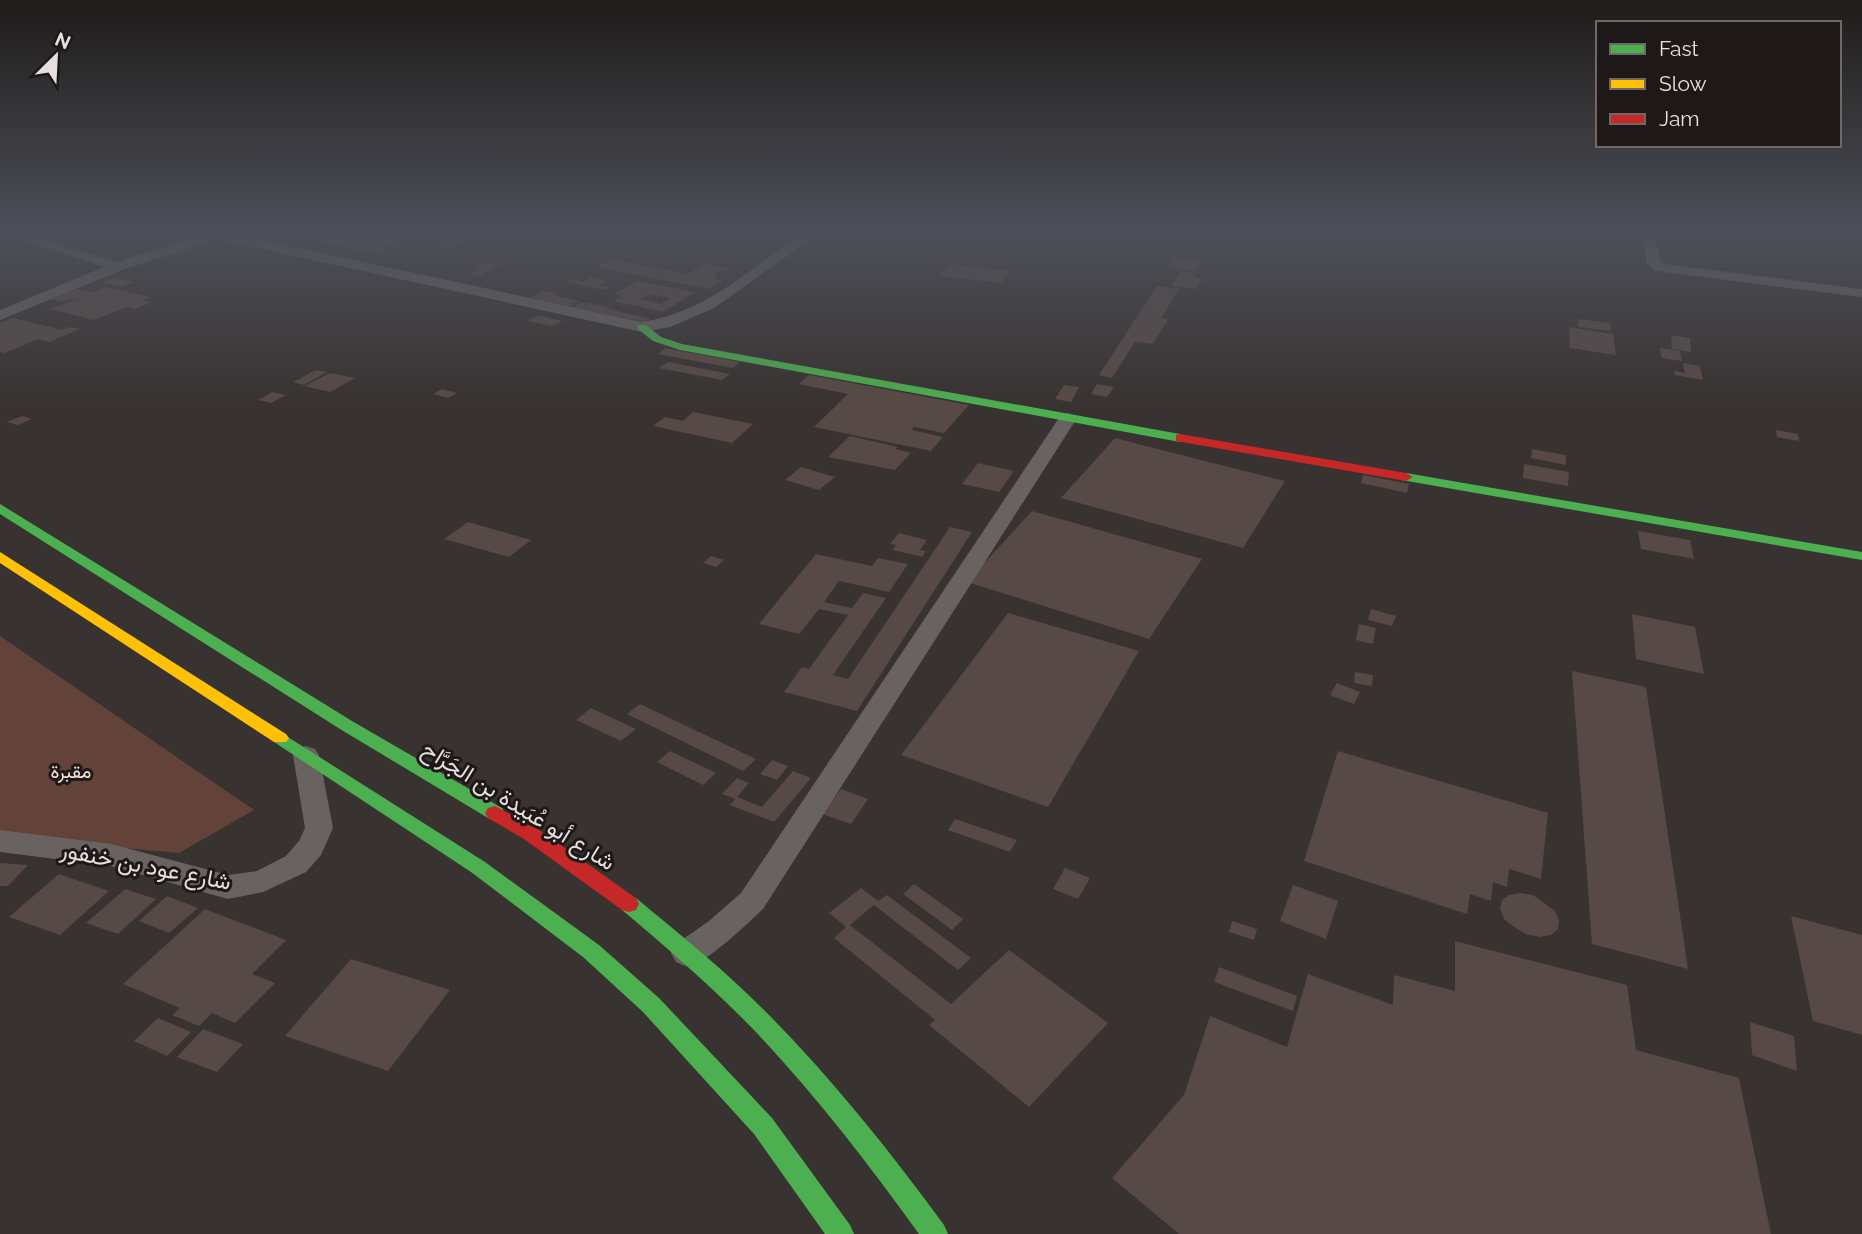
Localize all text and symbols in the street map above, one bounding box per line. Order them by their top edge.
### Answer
north arrow [21,21,91,91]
legend [1596,21,1841,147]
text: N [52,27,74,53]
text: Fast [1659,36,1699,61]
text: Slow [1659,71,1707,96]
text: Jam [1659,106,1700,131]
street label: شارع أبو عُبَيدة بن الجَرَّاح [416,735,620,878]
park label: مقبرة [51,760,91,783]
street label: شارع عود بن خنفور [57,835,234,898]

